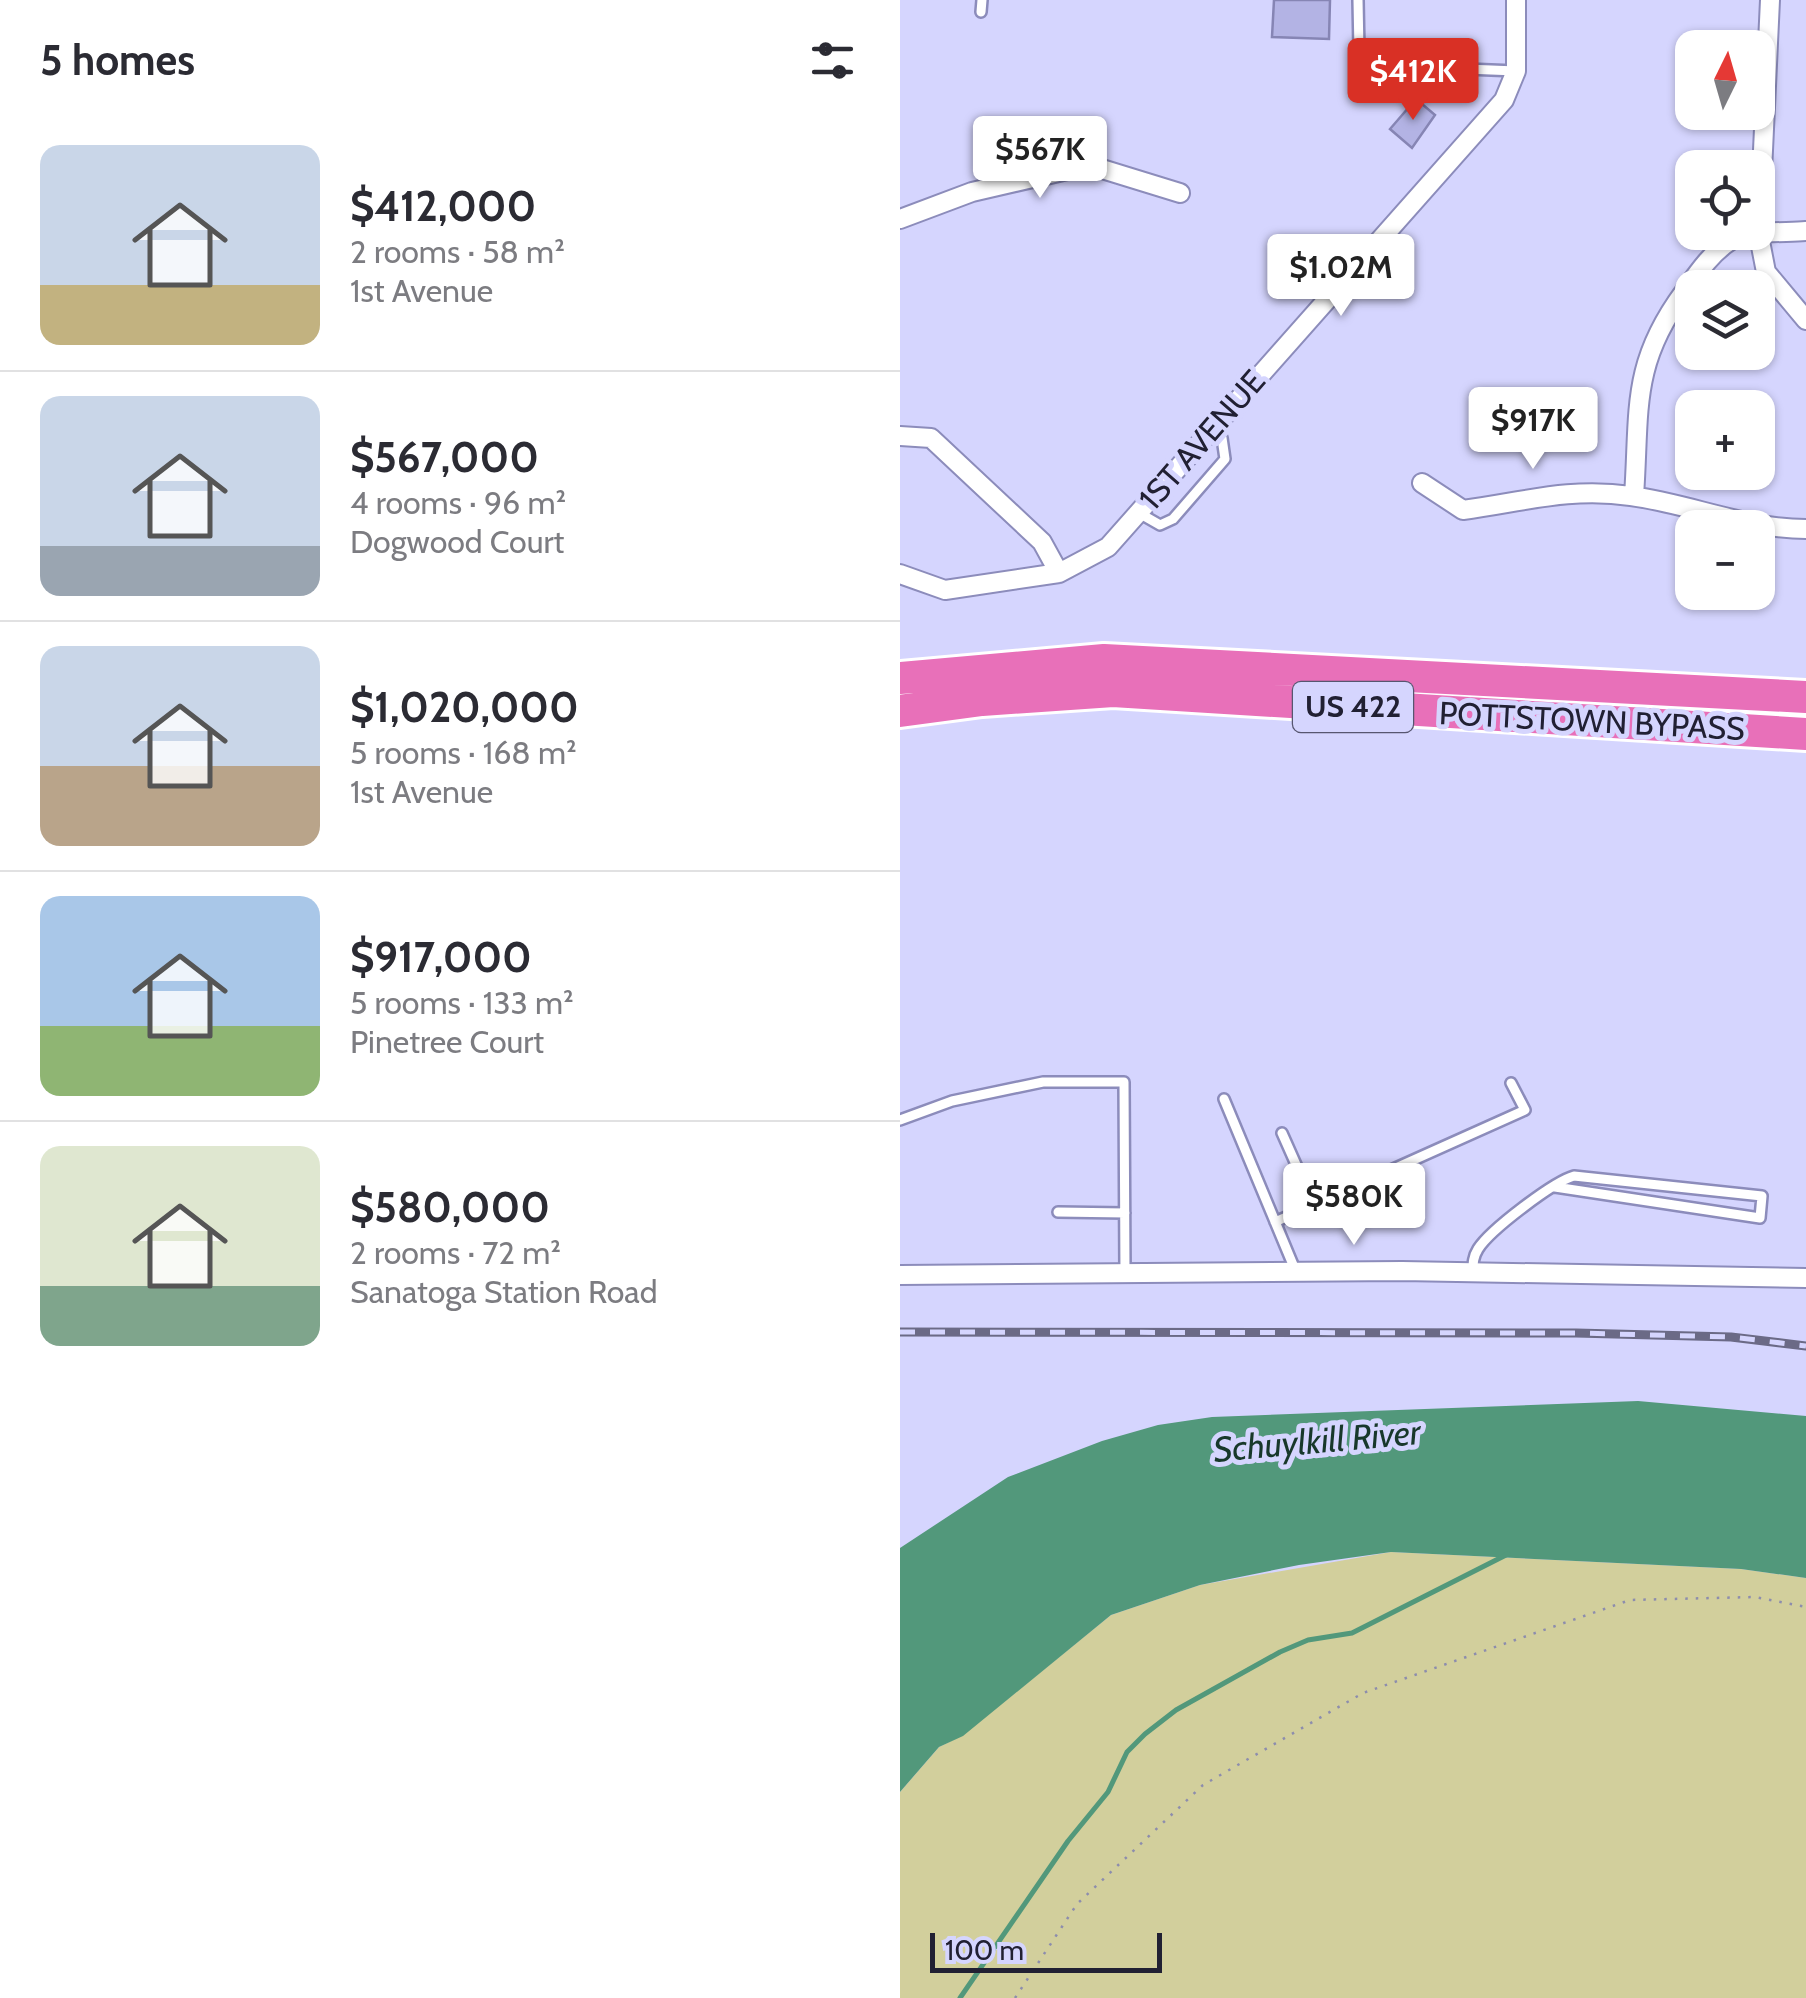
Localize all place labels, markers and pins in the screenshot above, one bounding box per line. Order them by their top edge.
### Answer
pin: $412K [1343,38,1483,123]
pin: $567K [970,116,1110,201]
pin: $1.02M [1260,234,1422,319]
pin: $917K [1463,387,1603,472]
pin: $580K [1284,1163,1424,1248]

